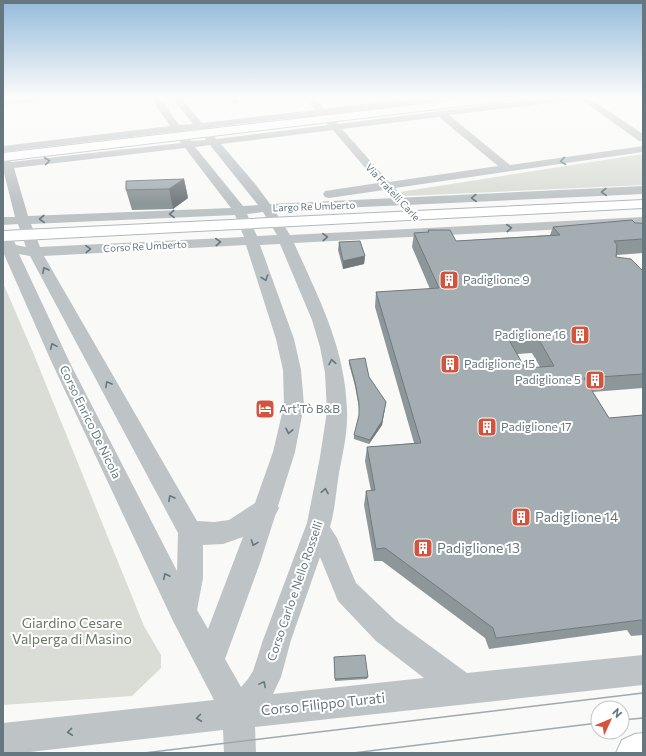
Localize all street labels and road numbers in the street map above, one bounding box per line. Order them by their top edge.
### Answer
street label: Via Fratelli Carle [363,161,423,223]
street label: Largo Re Umberto [272,199,356,213]
street label: Corso Re Umberto [103,238,187,254]
street label: Corso Enrico De Nicola [57,363,124,480]
street label: Corso Carlo e Nello Rosselli [263,519,325,663]
street label: Corso Filippo Turati [260,689,386,718]

